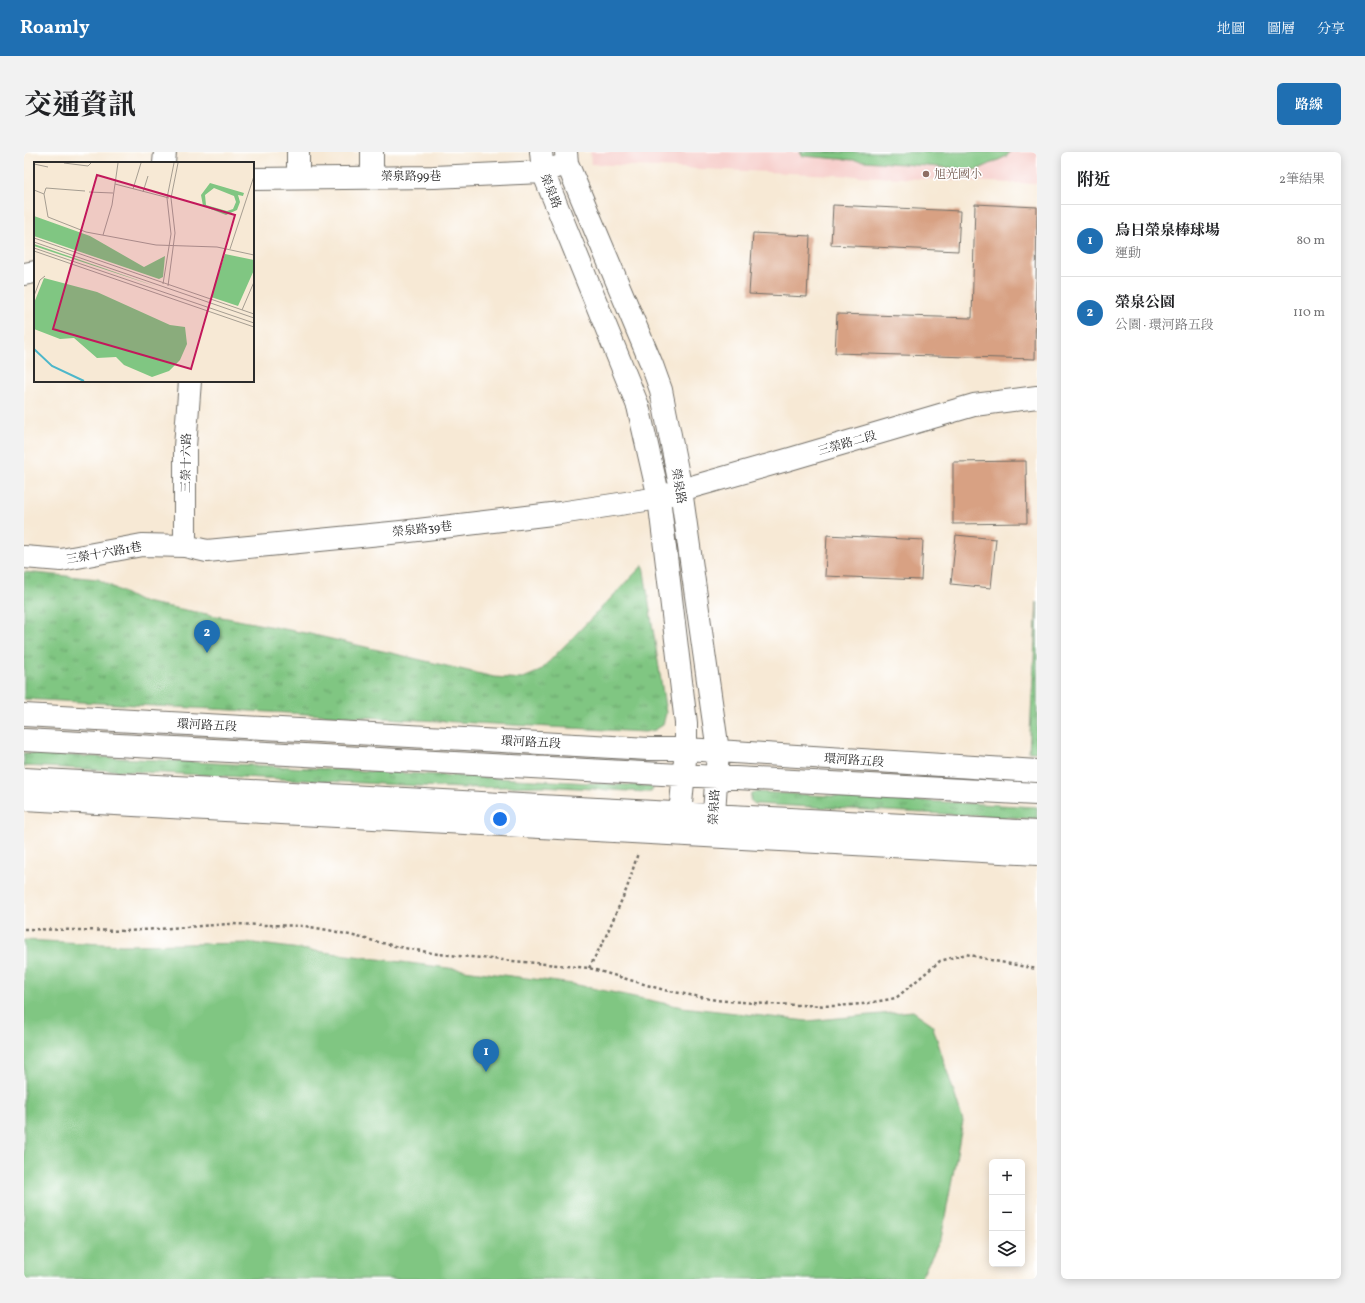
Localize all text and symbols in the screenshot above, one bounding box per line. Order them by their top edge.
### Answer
text: Roamly [20,15,90,41]
text: 地圖 [1217,20,1245,39]
text: 圖層 [1267,20,1295,39]
text: 分享 [1317,20,1345,39]
button: 路線 [1277,83,1341,125]
text: 交通資訊 [24,87,136,126]
inset map [34,162,254,382]
place label: 旭光國小 [934,167,982,183]
street label: 榮泉路99巷 [381,169,441,185]
marker: 旭光國小 [921,169,931,179]
text: 附近 [1077,169,1111,192]
text: 2筆結果 [1279,171,1325,189]
street label: 榮泉路 [536,172,564,211]
text: 烏日榮泉棒球場 [1115,221,1220,242]
text: 1 [1087,232,1093,250]
text: 80 m [1296,232,1325,250]
text: 運動 [1115,245,1141,263]
text: 榮泉公園 [1115,293,1175,314]
text: 2 [1087,304,1093,322]
text: 110 m [1293,304,1325,322]
text: 公園 · 環河路五段 [1115,317,1214,335]
street label: 三榮路二段 [816,428,878,460]
street label: 三榮十六路 [178,433,196,493]
street label: 榮泉路 [667,467,689,505]
street label: 榮泉路39巷 [391,519,453,541]
street label: 三榮十六路1巷 [65,539,143,569]
pin: 2 [194,620,220,653]
street label: 環河路五段 [177,716,237,736]
street label: 環河路五段 [501,733,561,753]
street label: 環河路五段 [823,751,884,771]
street label: 榮泉路 [706,789,724,825]
your location [490,809,510,829]
pin: 1 [473,1039,499,1072]
map controls [989,1159,1025,1267]
button: + [989,1159,1025,1195]
button: − [989,1195,1025,1231]
button: layers [989,1231,1025,1267]

